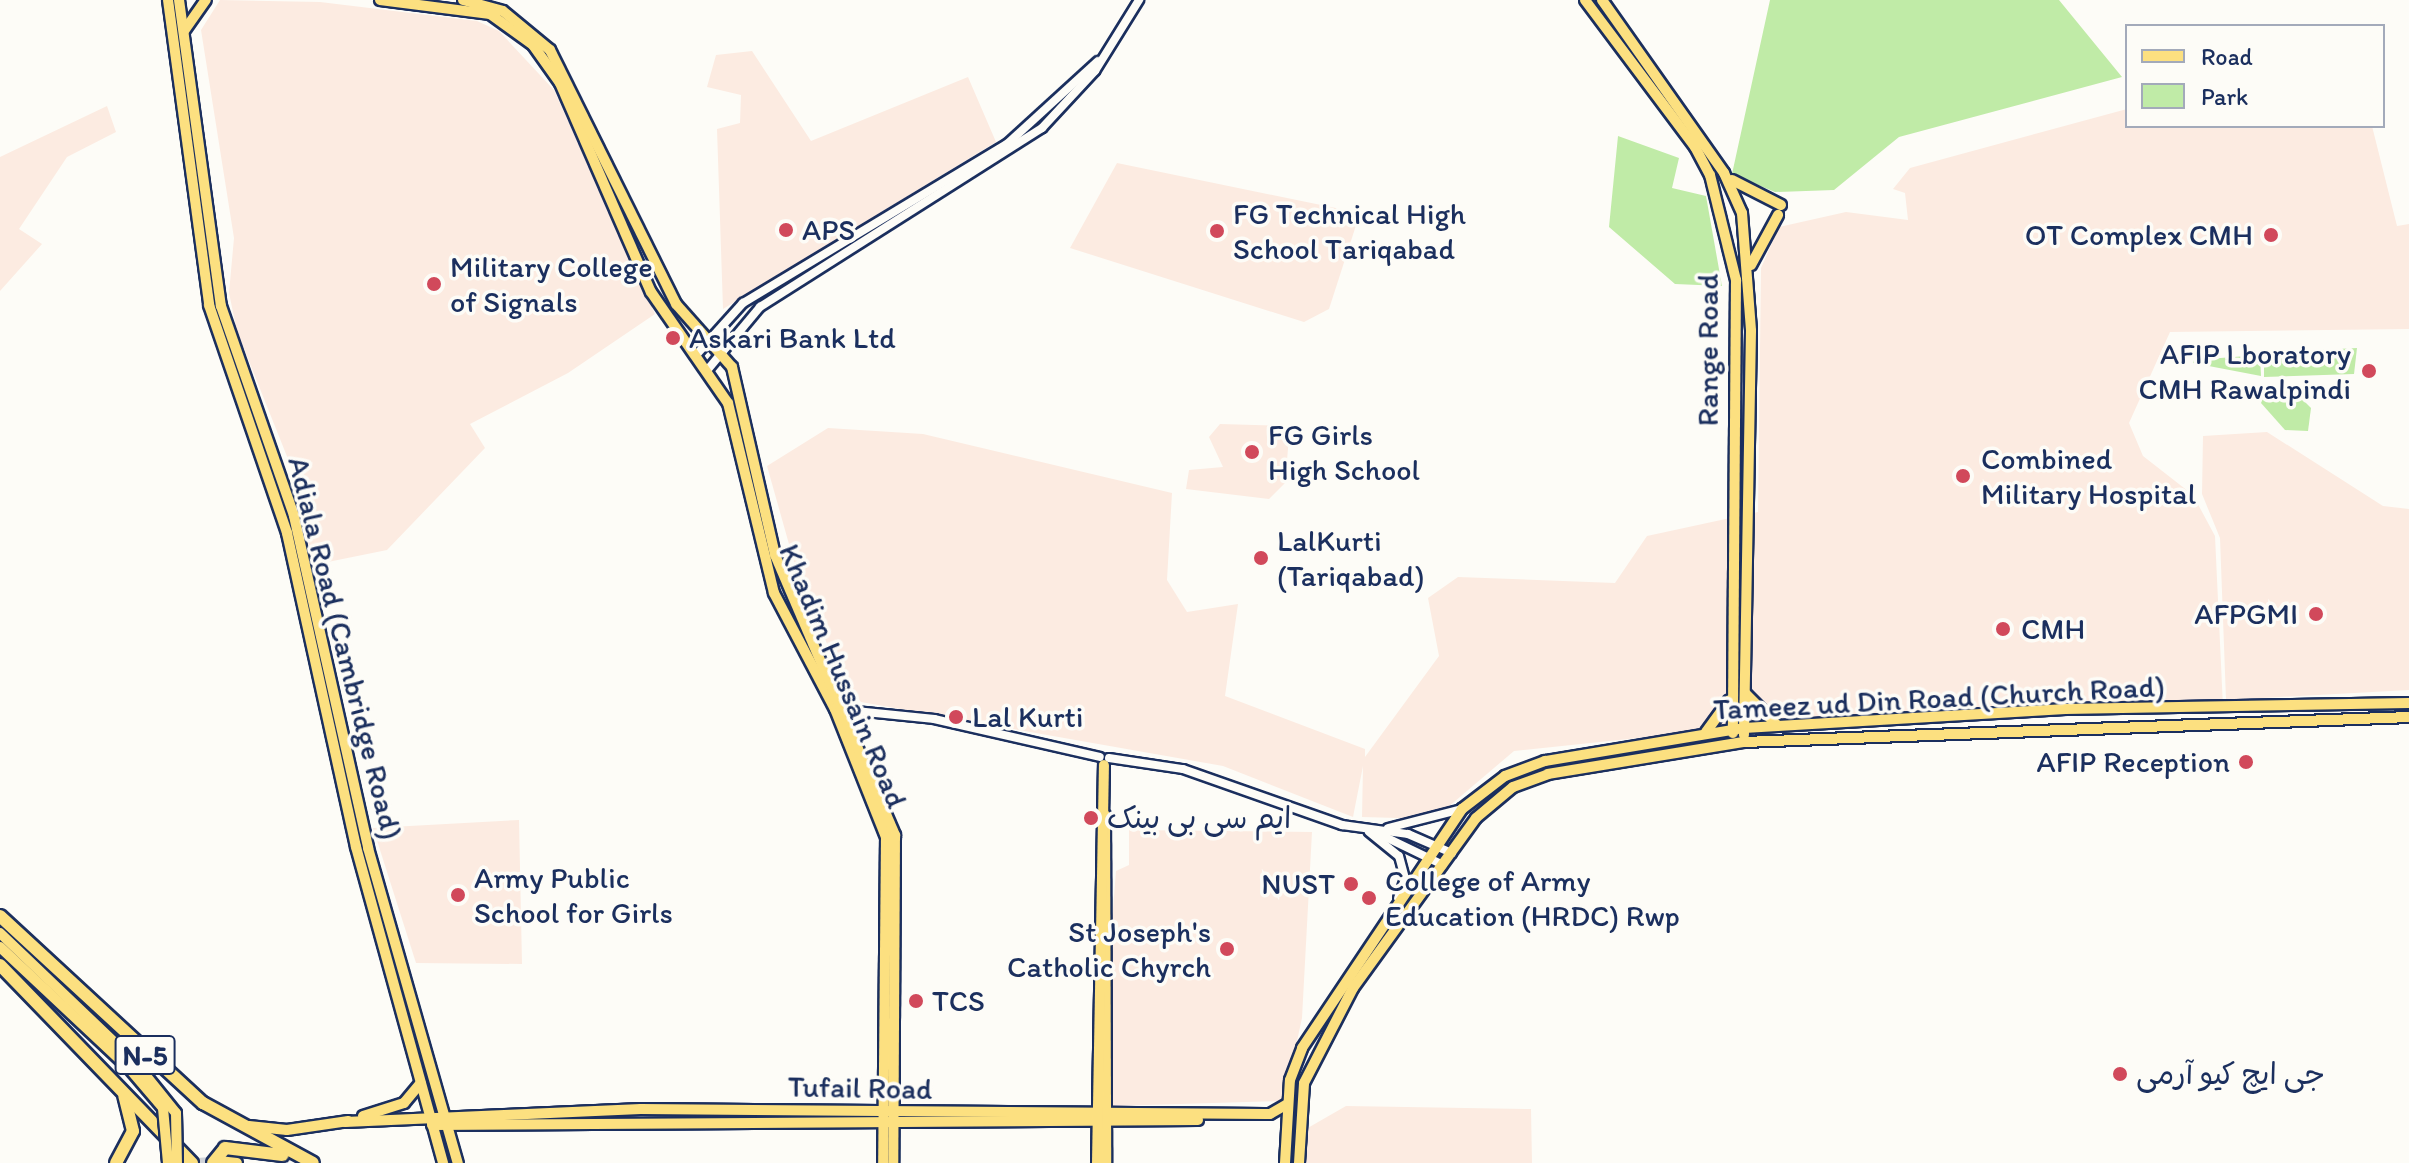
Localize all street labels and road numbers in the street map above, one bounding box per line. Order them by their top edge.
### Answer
street label: Range Road [1690,274,1726,426]
street label: Adiala Road (Cambridge Road) [280,453,410,843]
street label: Khadim Hussain Road [771,539,915,813]
street label: Tameez ud Din Road (Church Road) [1713,668,2165,728]
road number: N-5 [113,1031,177,1079]
street label: Tufail Road [787,1069,933,1107]

